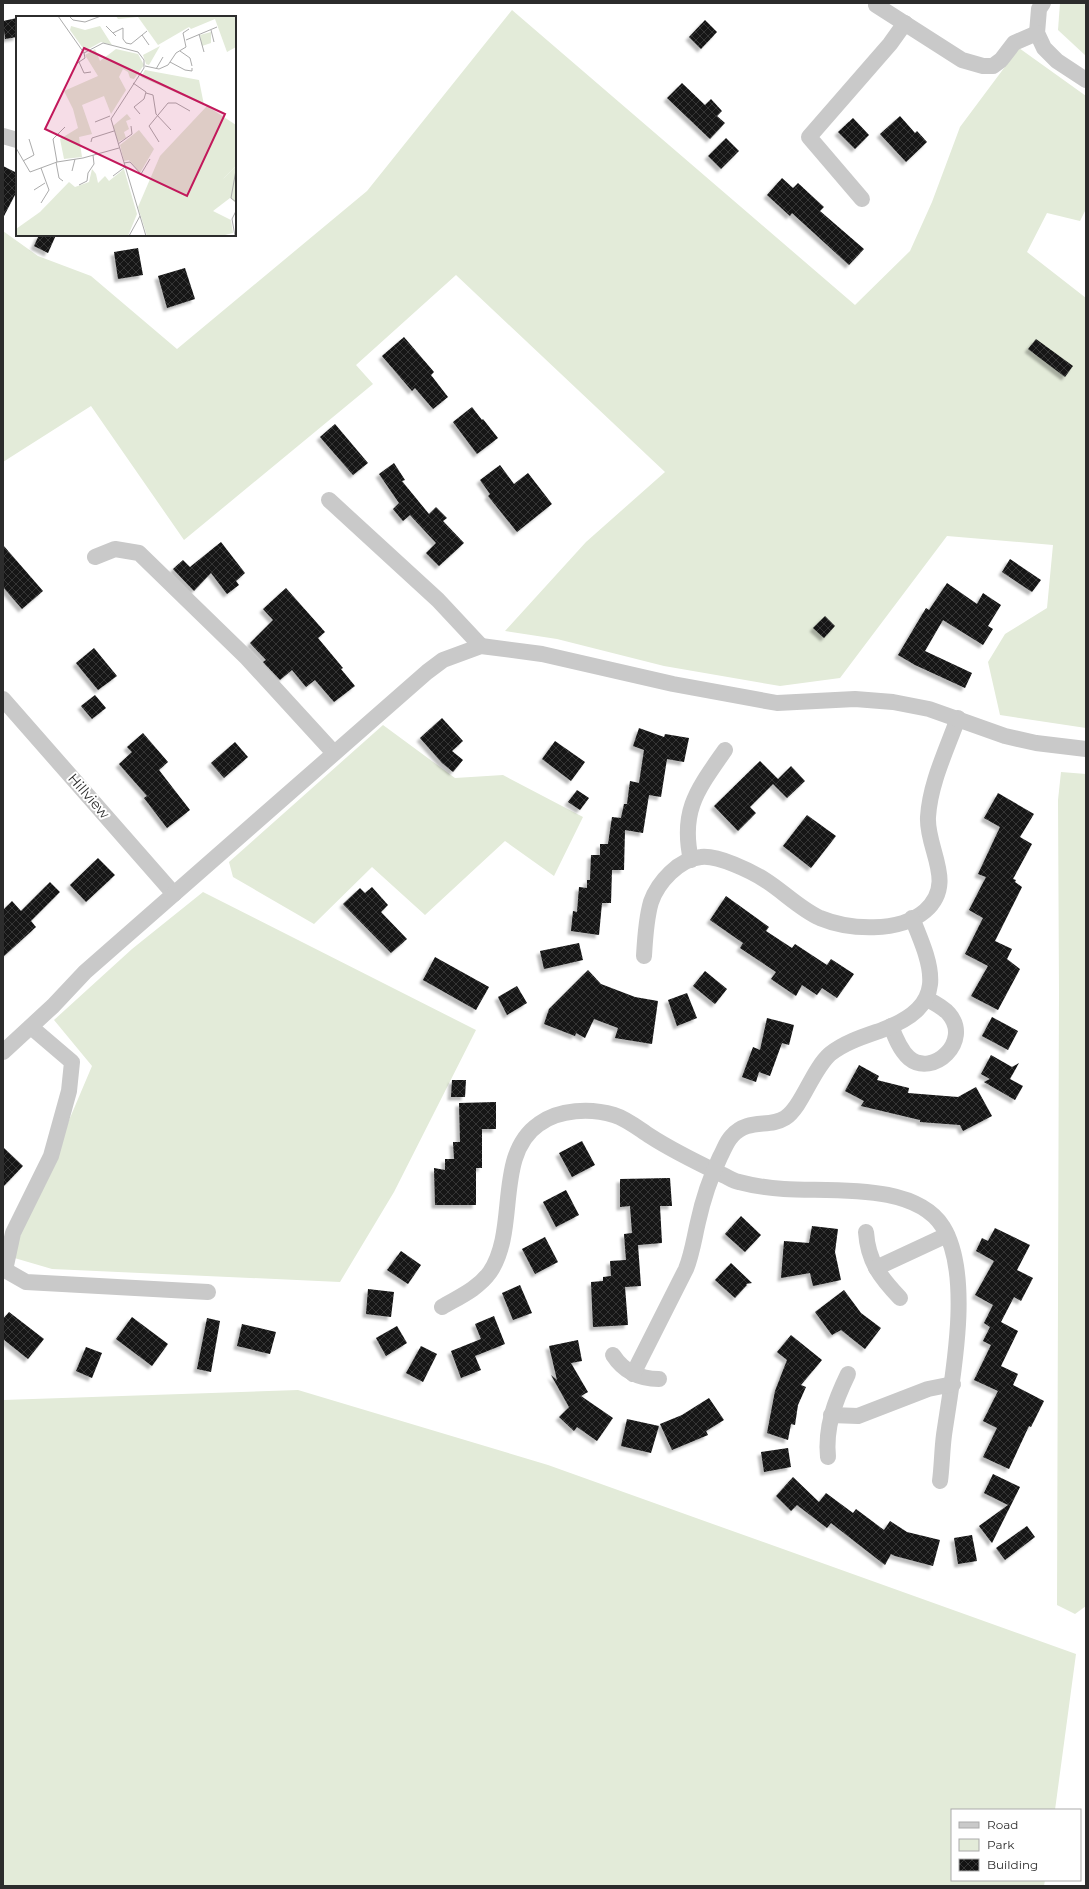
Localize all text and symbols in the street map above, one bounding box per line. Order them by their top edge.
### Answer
inset map [16,16,236,236]
street label: Hillview [64,769,114,823]
legend [951,1809,1081,1881]
text: Road [987,1817,1018,1832]
text: Park [987,1837,1015,1852]
text: Building [987,1857,1038,1872]

